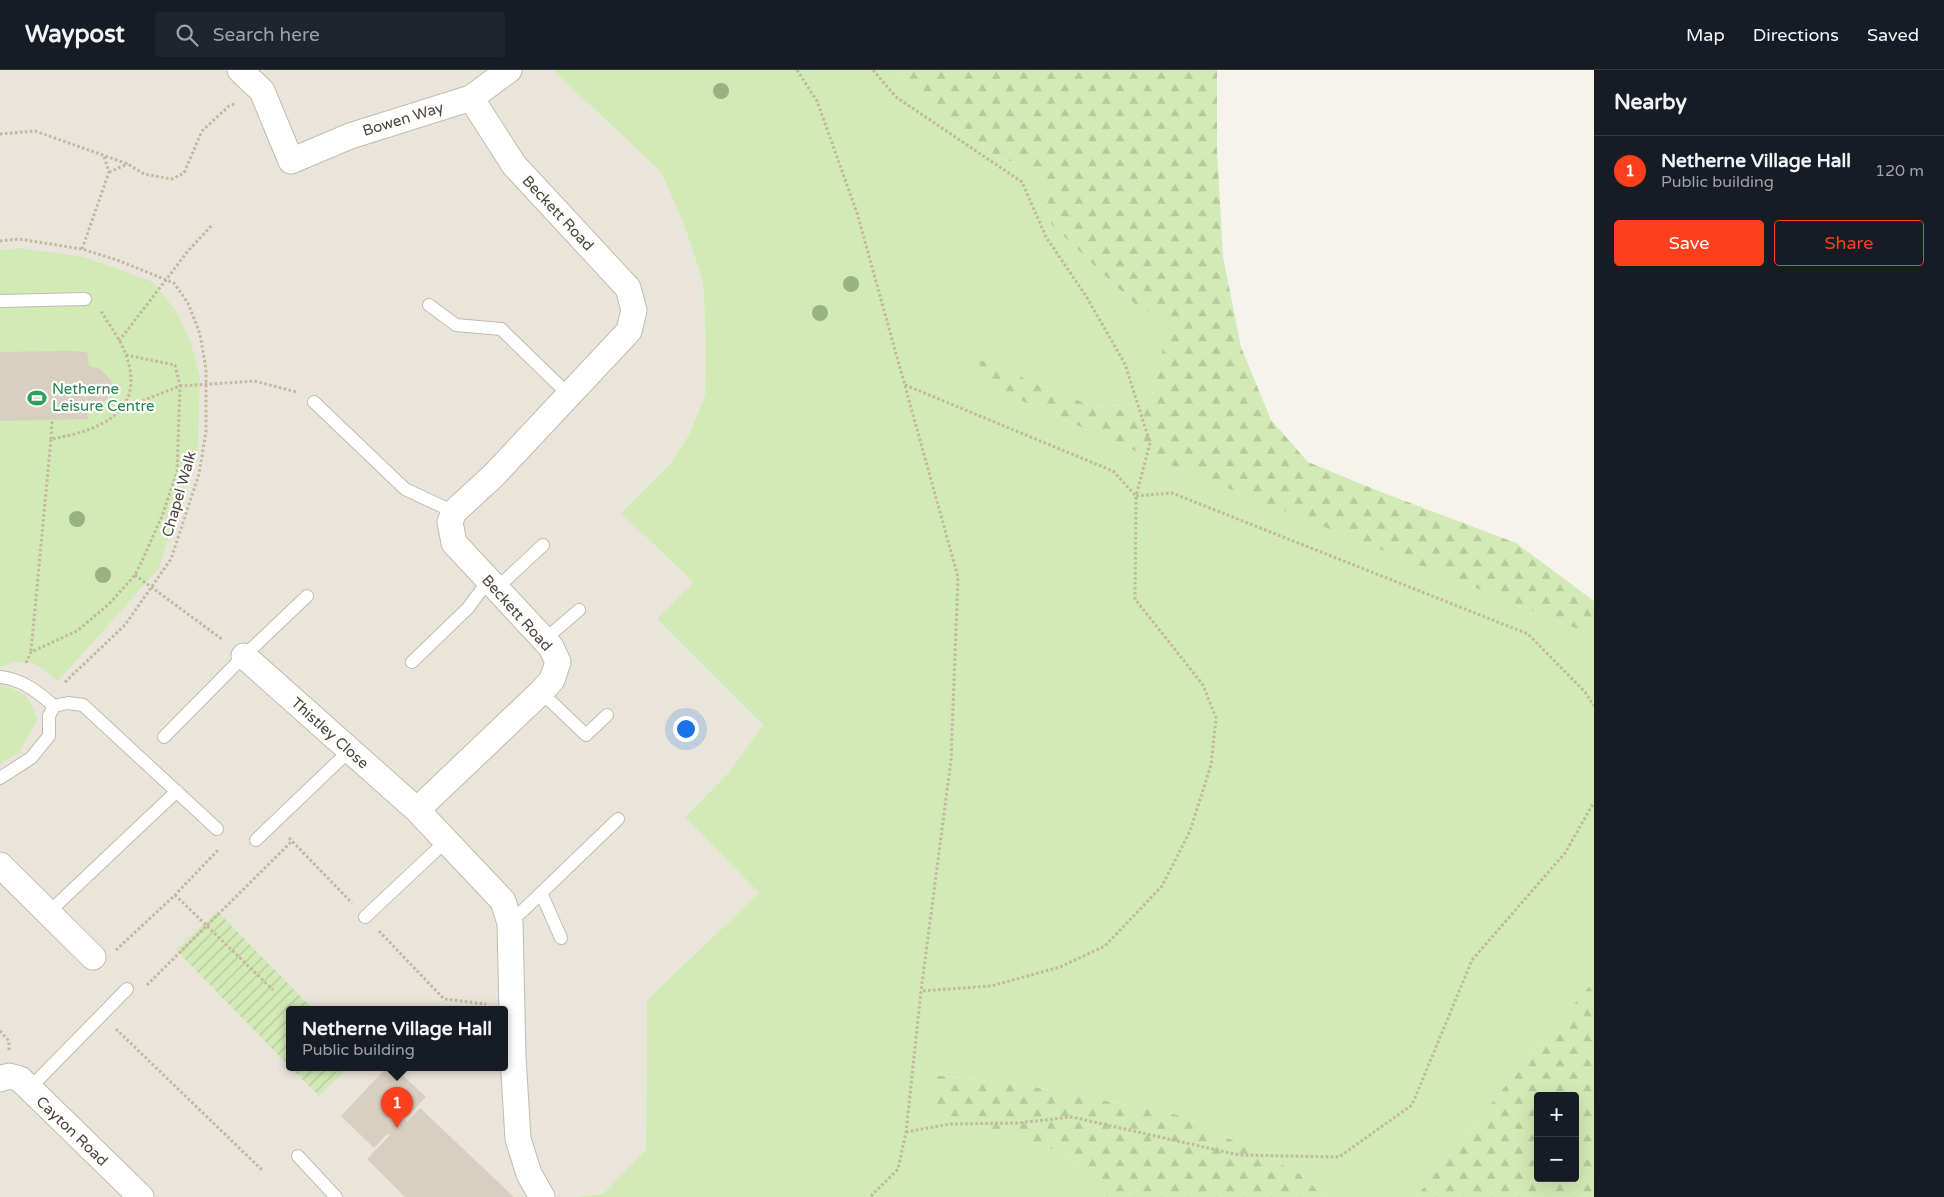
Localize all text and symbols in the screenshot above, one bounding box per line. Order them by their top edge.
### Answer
search box [155,12,505,57]
text: Waypost [25,20,125,49]
icon: search [173,21,201,49]
text: Search here [213,24,320,46]
text: Map [1686,24,1725,46]
text: Directions [1753,24,1839,46]
text: Saved [1867,24,1919,46]
text: Nearby [1614,90,1687,115]
street label: Bowen Way [360,98,446,140]
text: Netherne Village Hall [1661,150,1851,172]
text: 1 [1625,161,1635,181]
text: 120 m [1875,161,1924,181]
street label: Beckett Road [519,172,597,254]
text: Public building [1661,172,1774,192]
button: Save [1614,220,1764,266]
button: Share [1774,220,1924,266]
place label: Netherne Leisure Centre [52,380,154,415]
sports icon: Netherne Leisure Centre [26,387,48,409]
street label: Chapel Walk [158,449,200,539]
street label: Beckett Road [478,571,556,655]
street label: Thistley Close [288,694,372,772]
your location [673,716,699,742]
popup [286,1006,508,1071]
text: Netherne Village Hall [302,1018,492,1040]
text: Public building [302,1040,415,1060]
pin: 1 [381,1087,413,1128]
street label: Cayton Road [32,1092,112,1170]
map controls [1534,1092,1579,1182]
button: + [1534,1092,1579,1137]
button: − [1534,1137,1579,1182]

